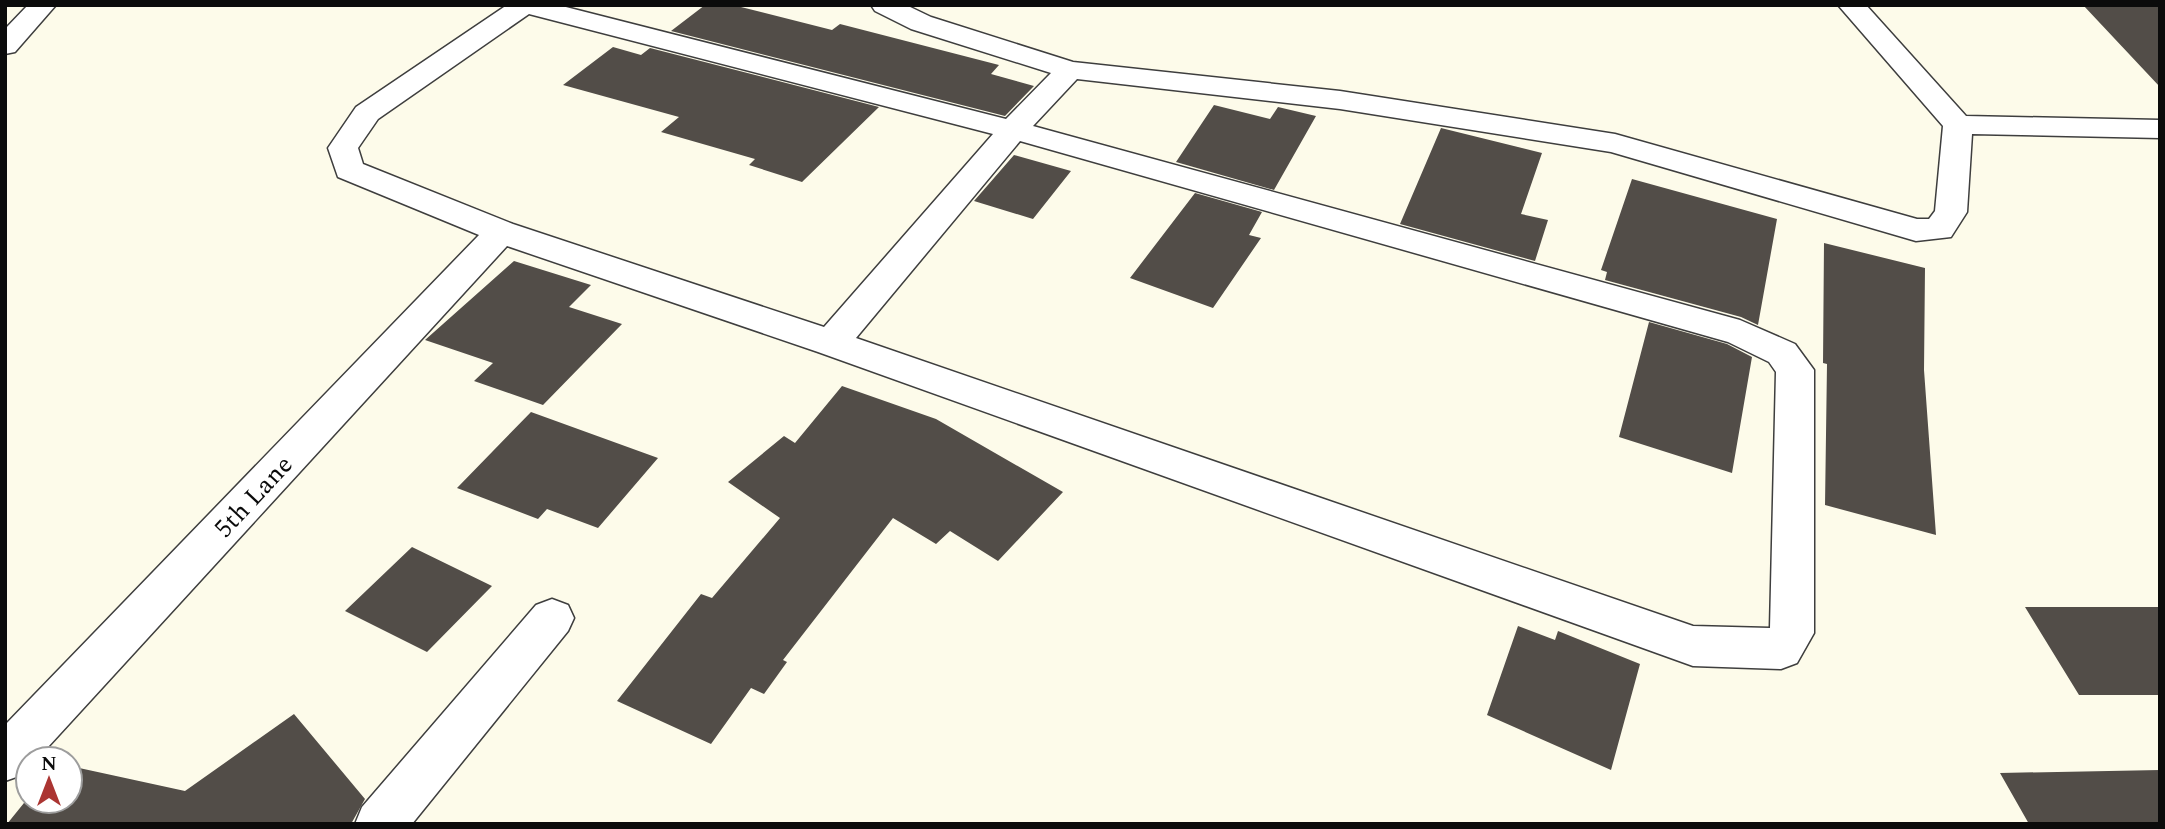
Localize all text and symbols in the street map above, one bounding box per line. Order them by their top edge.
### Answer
street label: 5th Lane [205,446,303,547]
north arrow [14,745,84,815]
text: N [41,750,57,779]

